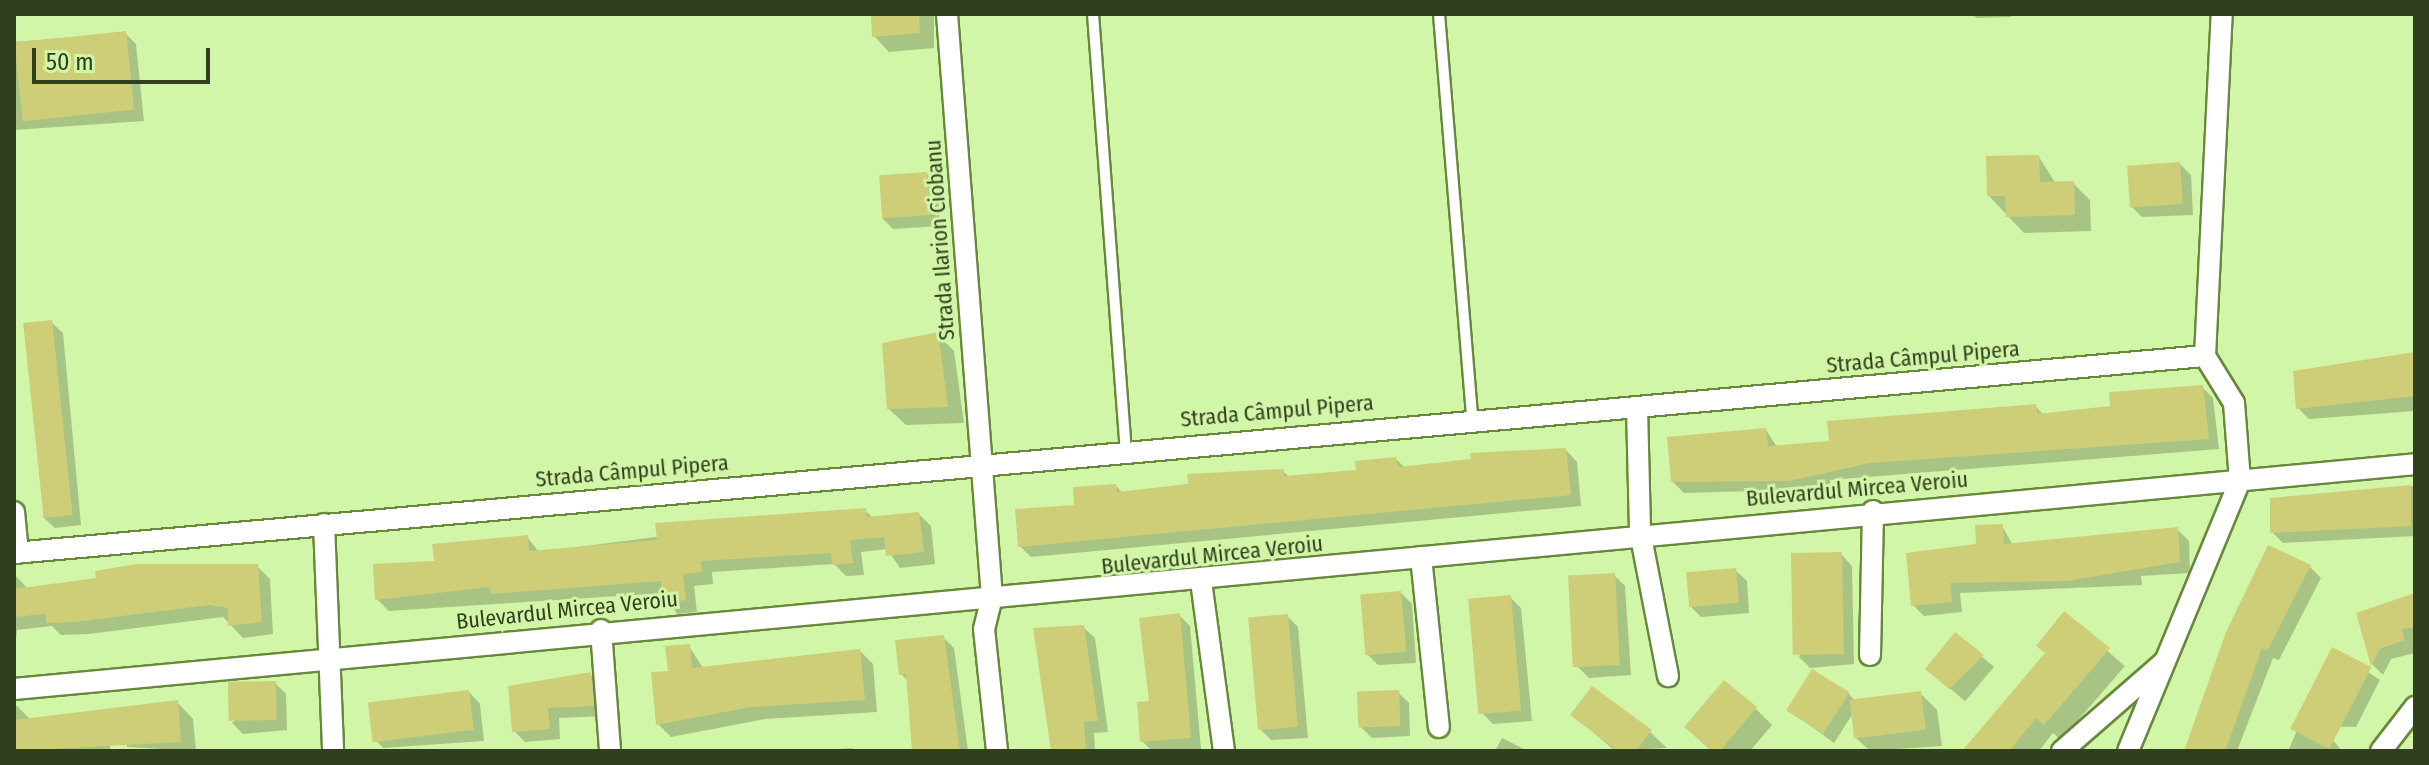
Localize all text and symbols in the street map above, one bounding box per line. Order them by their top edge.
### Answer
scale bar [36,32,214,82]
text: 50 m [46,48,94,76]
street label: Strada Ilarion Ciobanu [920,139,960,341]
street label: Strada Câmpul Pipera [1825,335,2021,379]
street label: Strada Câmpul Pipera [1179,389,1375,433]
street label: Strada Câmpul Pipera [534,449,730,493]
street label: Bulevardul Mircea Veroiu [1745,466,1969,512]
street label: Bulevardul Mircea Veroiu [1100,530,1324,580]
street label: Bulevardul Mircea Veroiu [455,585,679,635]

